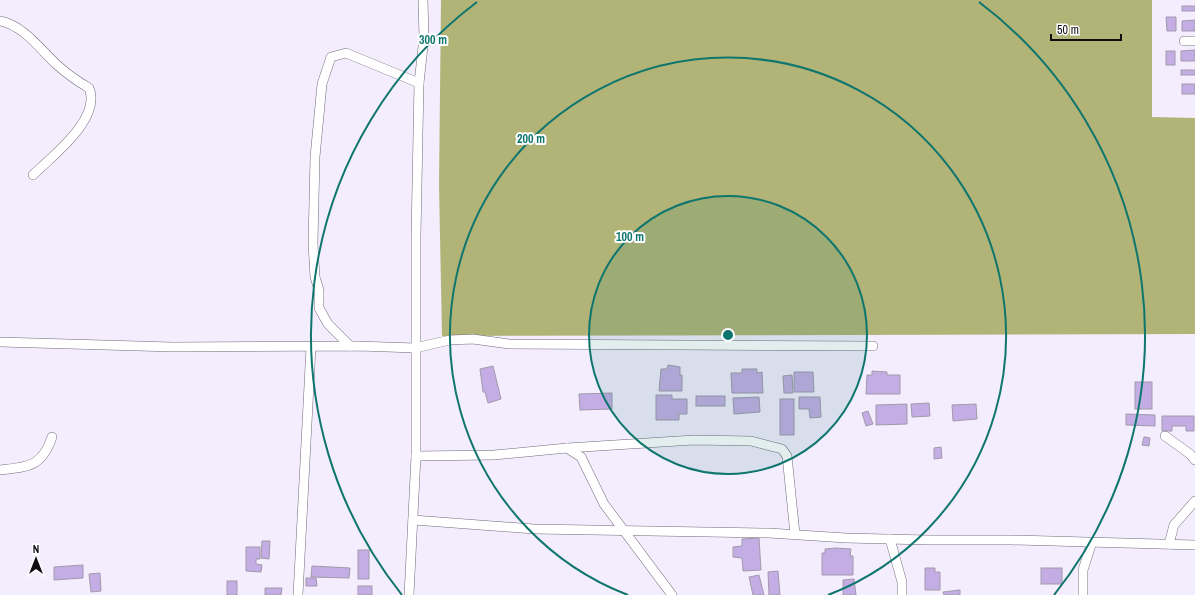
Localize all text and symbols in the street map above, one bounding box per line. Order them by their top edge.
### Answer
scale bar [1051,16,1121,42]
text: 50 m [1057,22,1079,38]
text: 300 m [419,32,447,48]
text: 200 m [517,131,545,147]
text: 100 m [616,229,644,245]
centre of rings [721,328,735,342]
north arrow [16,539,56,579]
text: N [33,542,39,556]

